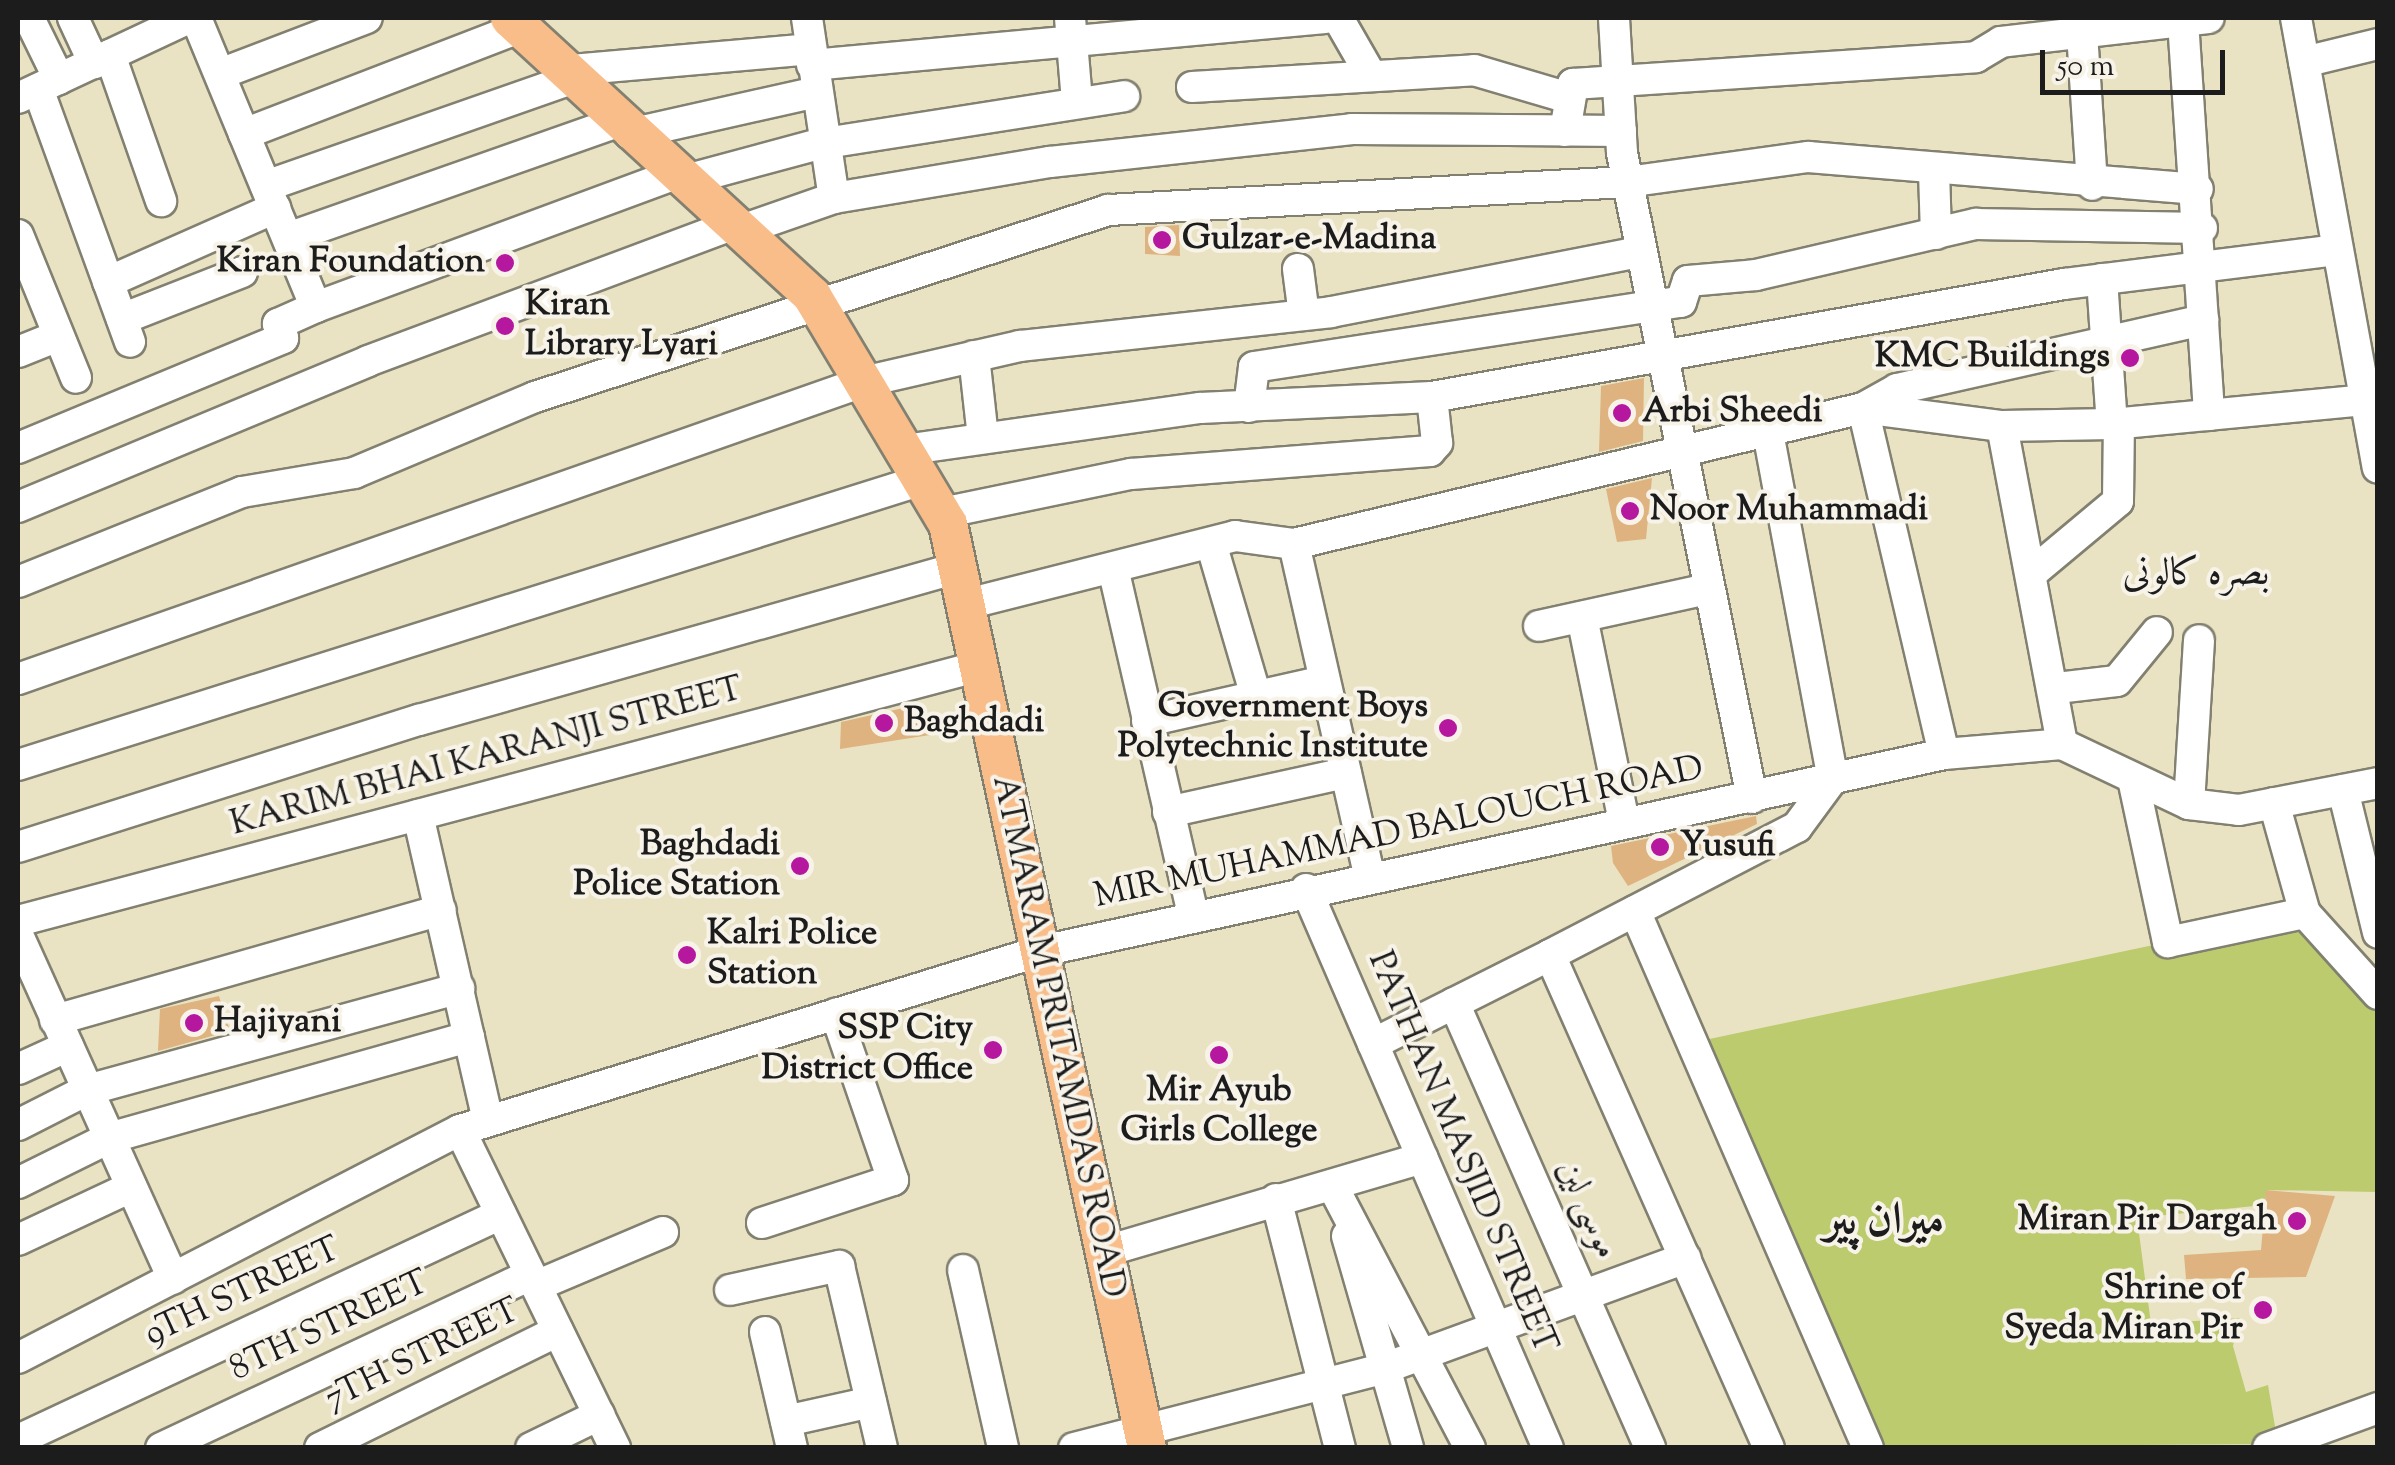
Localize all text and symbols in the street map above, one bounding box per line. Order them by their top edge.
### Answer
scale bar [2045,30,2230,92]
text: 50 m [2057,46,2114,89]
place label: Gulzar-e-Madina [1182,219,1436,261]
marker: Gulzar-e-Madina [1151,229,1173,251]
place label: Kiran Foundation [217,242,485,284]
marker: Kiran Foundation [494,252,516,274]
place label: Kiran Library Lyari [525,285,718,367]
marker: Kiran Library Lyari [494,315,516,337]
place label: KMC Buildings [1875,337,2110,379]
marker: KMC Buildings [2119,347,2141,369]
place label: Arbi Sheedi [1642,392,1822,434]
marker: Arbi Sheedi [1611,402,1633,424]
place label: Noor Muhammadi [1650,490,1928,532]
marker: Noor Muhammadi [1619,500,1641,522]
district label: بصرہ کالونی [2123,553,2269,599]
street label: KARIM BHAI KARANJI STREET [226,669,748,847]
place label: Government Boys Polytechnic Institute [1118,687,1428,769]
place label: Baghdadi [904,702,1044,744]
marker: Baghdadi [873,712,895,734]
marker: Government Boys Polytechnic Institute [1437,717,1459,739]
street label: MIR MUHAMMAD BALOUCH ROAD [1091,749,1707,919]
street label: ATMARAM PRITAMDAS ROAD [981,772,1133,1302]
place label: Baghdadi Police Station [574,825,780,907]
place label: Yusufi [1680,826,1776,868]
marker: Yusufi [1649,836,1671,858]
marker: Baghdadi Police Station [789,855,811,877]
place label: Kalri Police Station [707,914,877,996]
marker: Kalri Police Station [676,944,698,966]
street label: PATHAN MASJID STREET [1357,946,1565,1360]
place label: Hajiyani [214,1002,341,1044]
place label: SSP City District Office [762,1009,973,1091]
marker: Hajiyani [183,1012,205,1034]
marker: SSP City District Office [982,1039,1004,1061]
marker: Mir Ayub Girls College [1208,1044,1230,1066]
place label: Mir Ayub Girls College [1120,1071,1318,1153]
street label: موسی لین [1546,1154,1626,1266]
district label: میران پیر [1824,1196,1944,1250]
place label: Miran Pir Dargah [2018,1200,2277,1242]
marker: Miran Pir Dargah [2286,1210,2308,1232]
street label: 9TH STREET [138,1229,348,1357]
street label: 8TH STREET [224,1263,436,1391]
place label: Shrine of Syeda Miran Pir [2004,1269,2243,1351]
street label: 7TH STREET [319,1291,527,1421]
marker: Shrine of Syeda Miran Pir [2252,1299,2274,1321]

